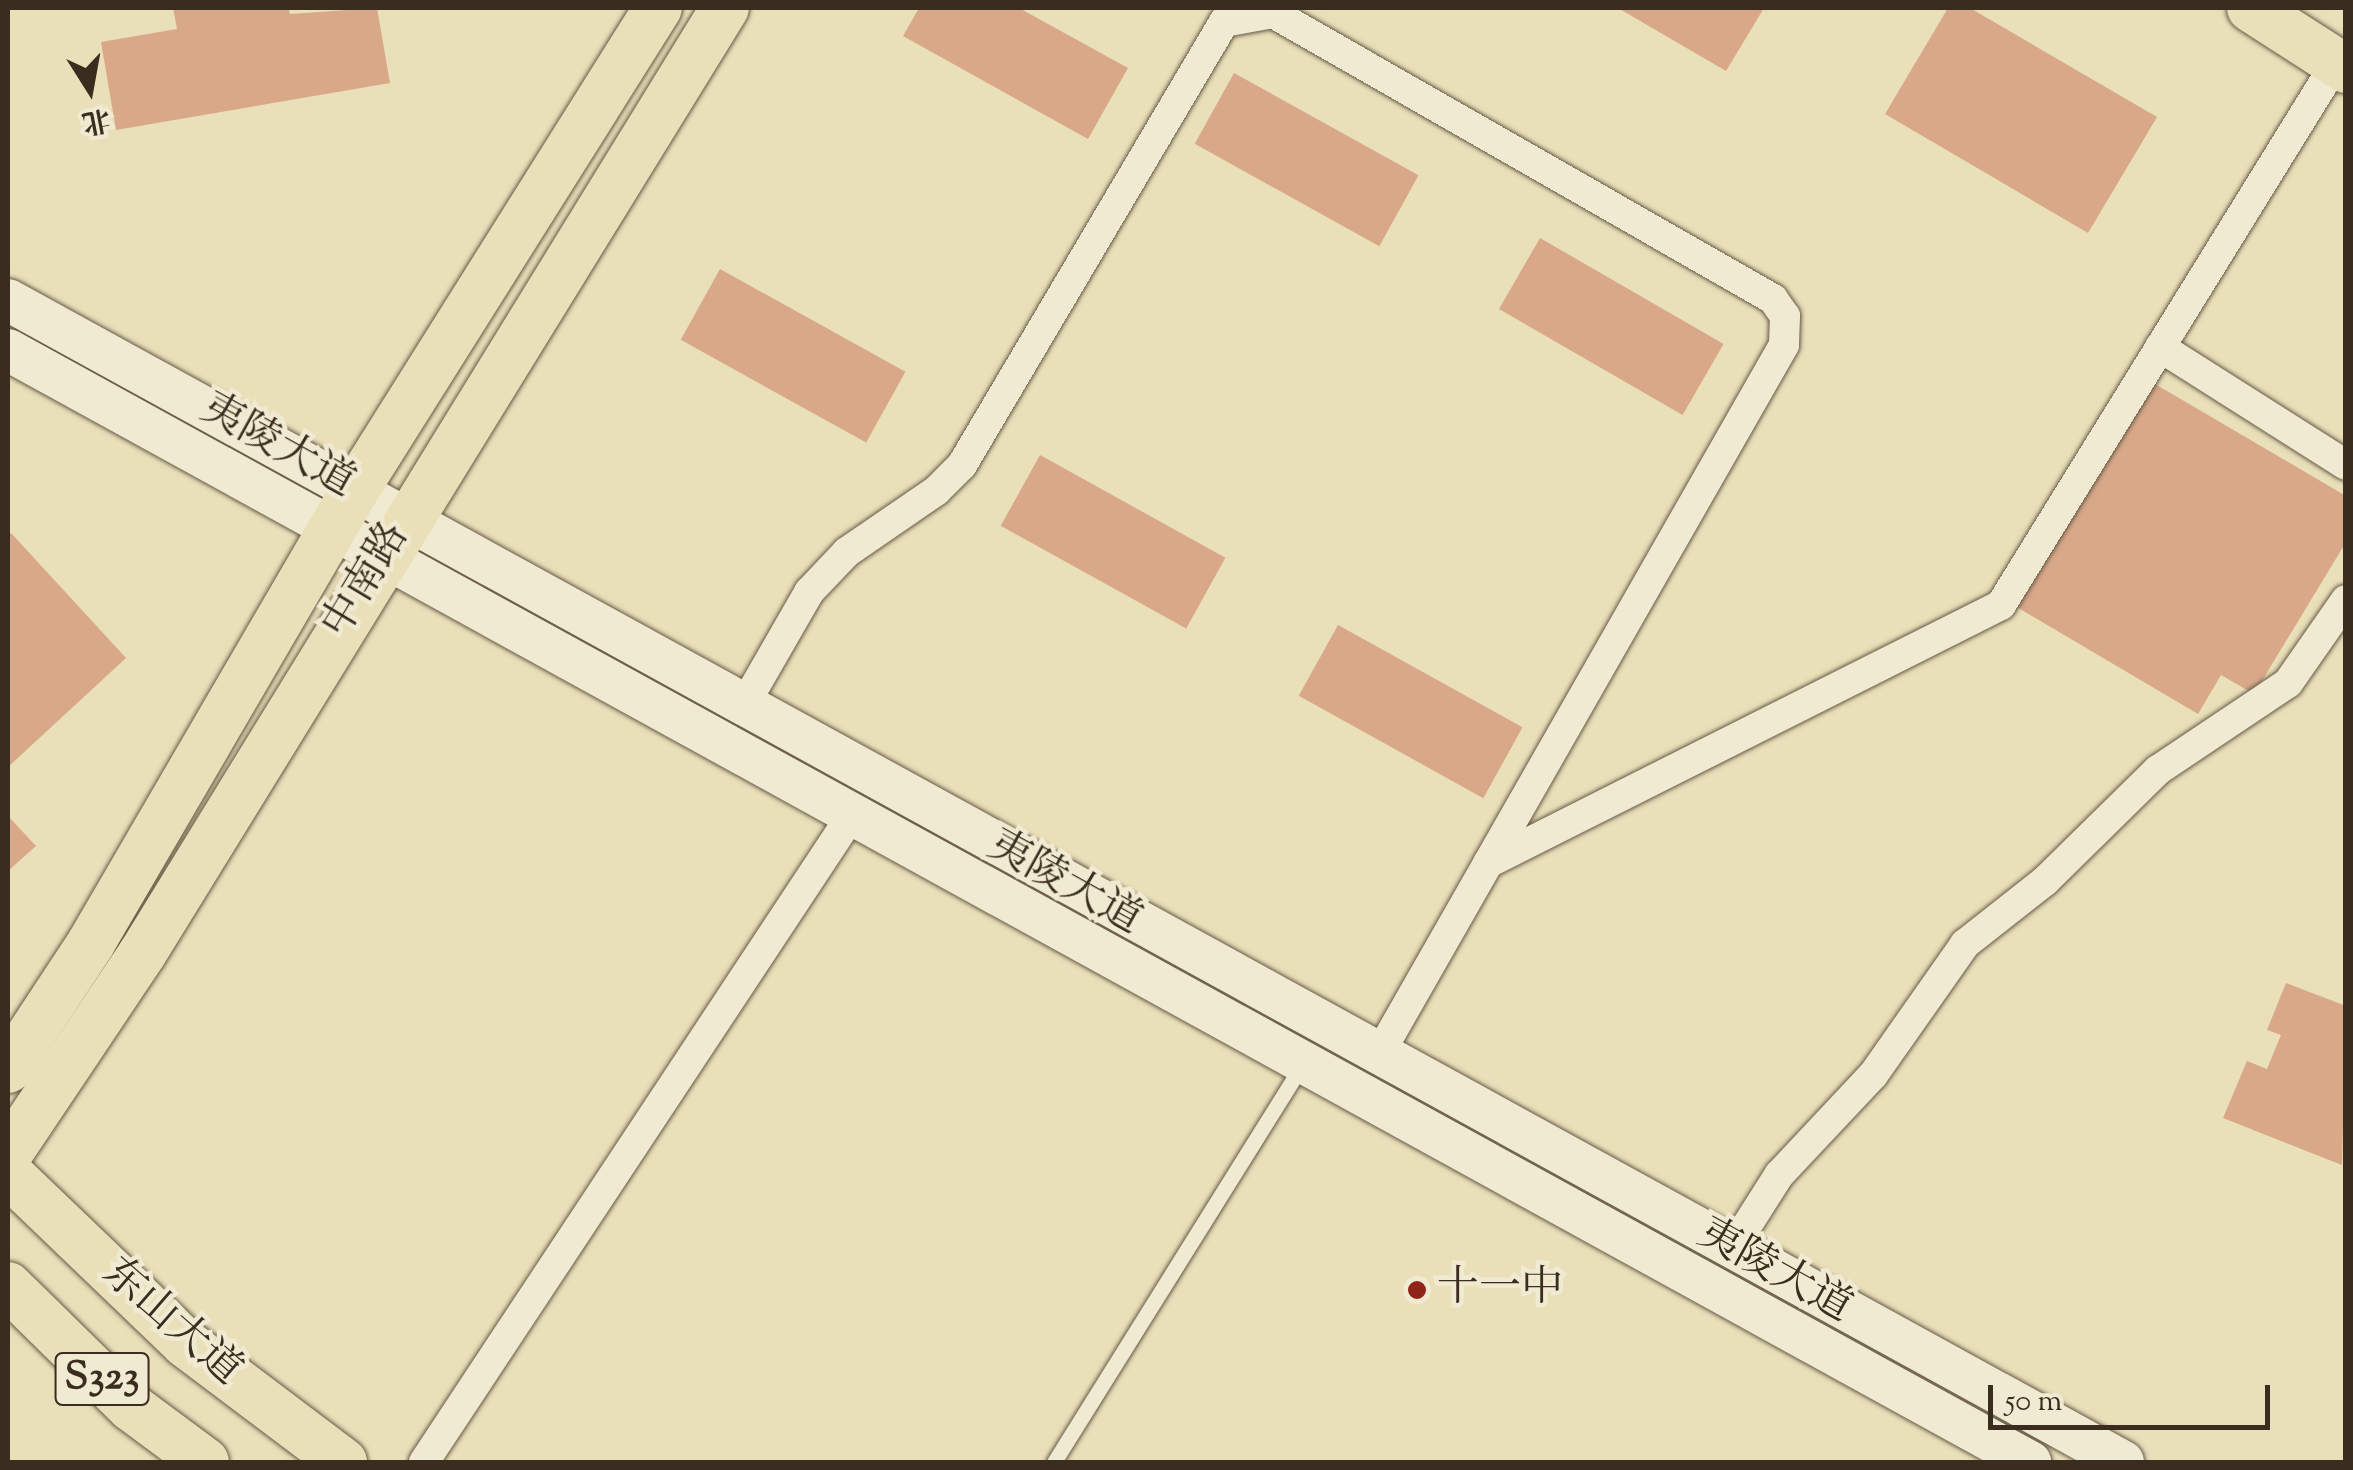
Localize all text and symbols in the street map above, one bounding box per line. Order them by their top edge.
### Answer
north arrow [40,40,140,140]
text: 北 [78,97,113,142]
street label: 夷陵大道 [191,384,363,510]
street label: 中南路 [313,514,421,648]
street label: 夷陵大道 [978,821,1150,947]
street label: 夷陵大道 [1688,1209,1860,1335]
street label: 东山大道 [91,1249,251,1397]
place label: 十一中 [1437,1265,1563,1315]
marker: 十一中 [1406,1279,1428,1301]
road number: S323 [54,1344,150,1414]
scale bar [1993,1365,2276,1427]
text: 50 m [2005,1381,2062,1424]

